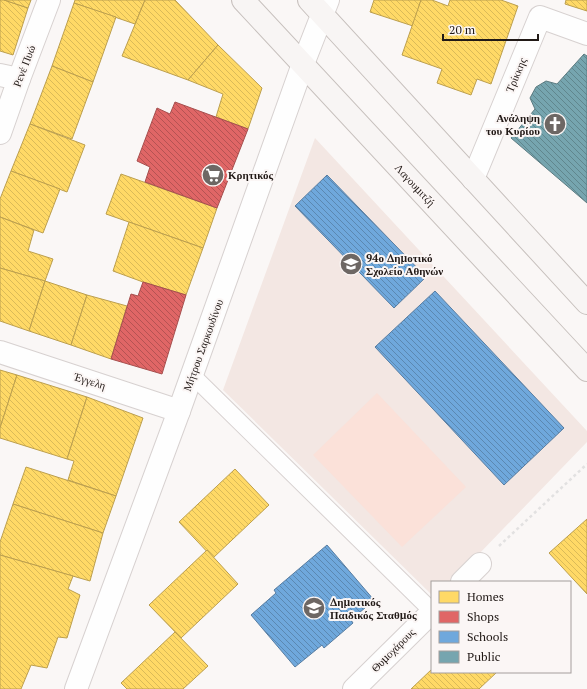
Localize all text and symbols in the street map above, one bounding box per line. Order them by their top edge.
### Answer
scale bar [443,16,538,42]
text: 20 m [449,22,476,37]
street label: Ρενέ Πυώ [10,43,38,89]
street label: Τρίκκης [502,55,530,94]
place label: Ανάληψη του Κυρίου [486,111,540,138]
church icon: Ανάληψη του Κυρίου [542,111,568,137]
street label: Λαγουμιτζή [392,161,438,209]
supermarket icon: Κρητικός [200,162,226,188]
place label: Κρητικός [228,168,273,182]
school or university icon: 94ο Δημοτικό Σχολείο Αθηνών [338,251,364,277]
place label: 94ο Δημοτικό Σχολείο Αθηνών [366,251,443,278]
street label: Μήτρου Σαρκουδίνου [180,296,226,393]
street label: Έγγελη [71,369,108,393]
legend [431,581,571,673]
text: Homes [467,589,504,604]
school or university icon: Δημοτικός Παιδικός Σταθμός [301,595,327,621]
place label: Δημοτικός Παιδικός Σταθμός [330,595,417,622]
text: Shops [467,609,499,624]
street label: Θυμοχάρους [368,625,418,675]
text: Schools [467,629,508,644]
text: Public [467,649,501,664]

